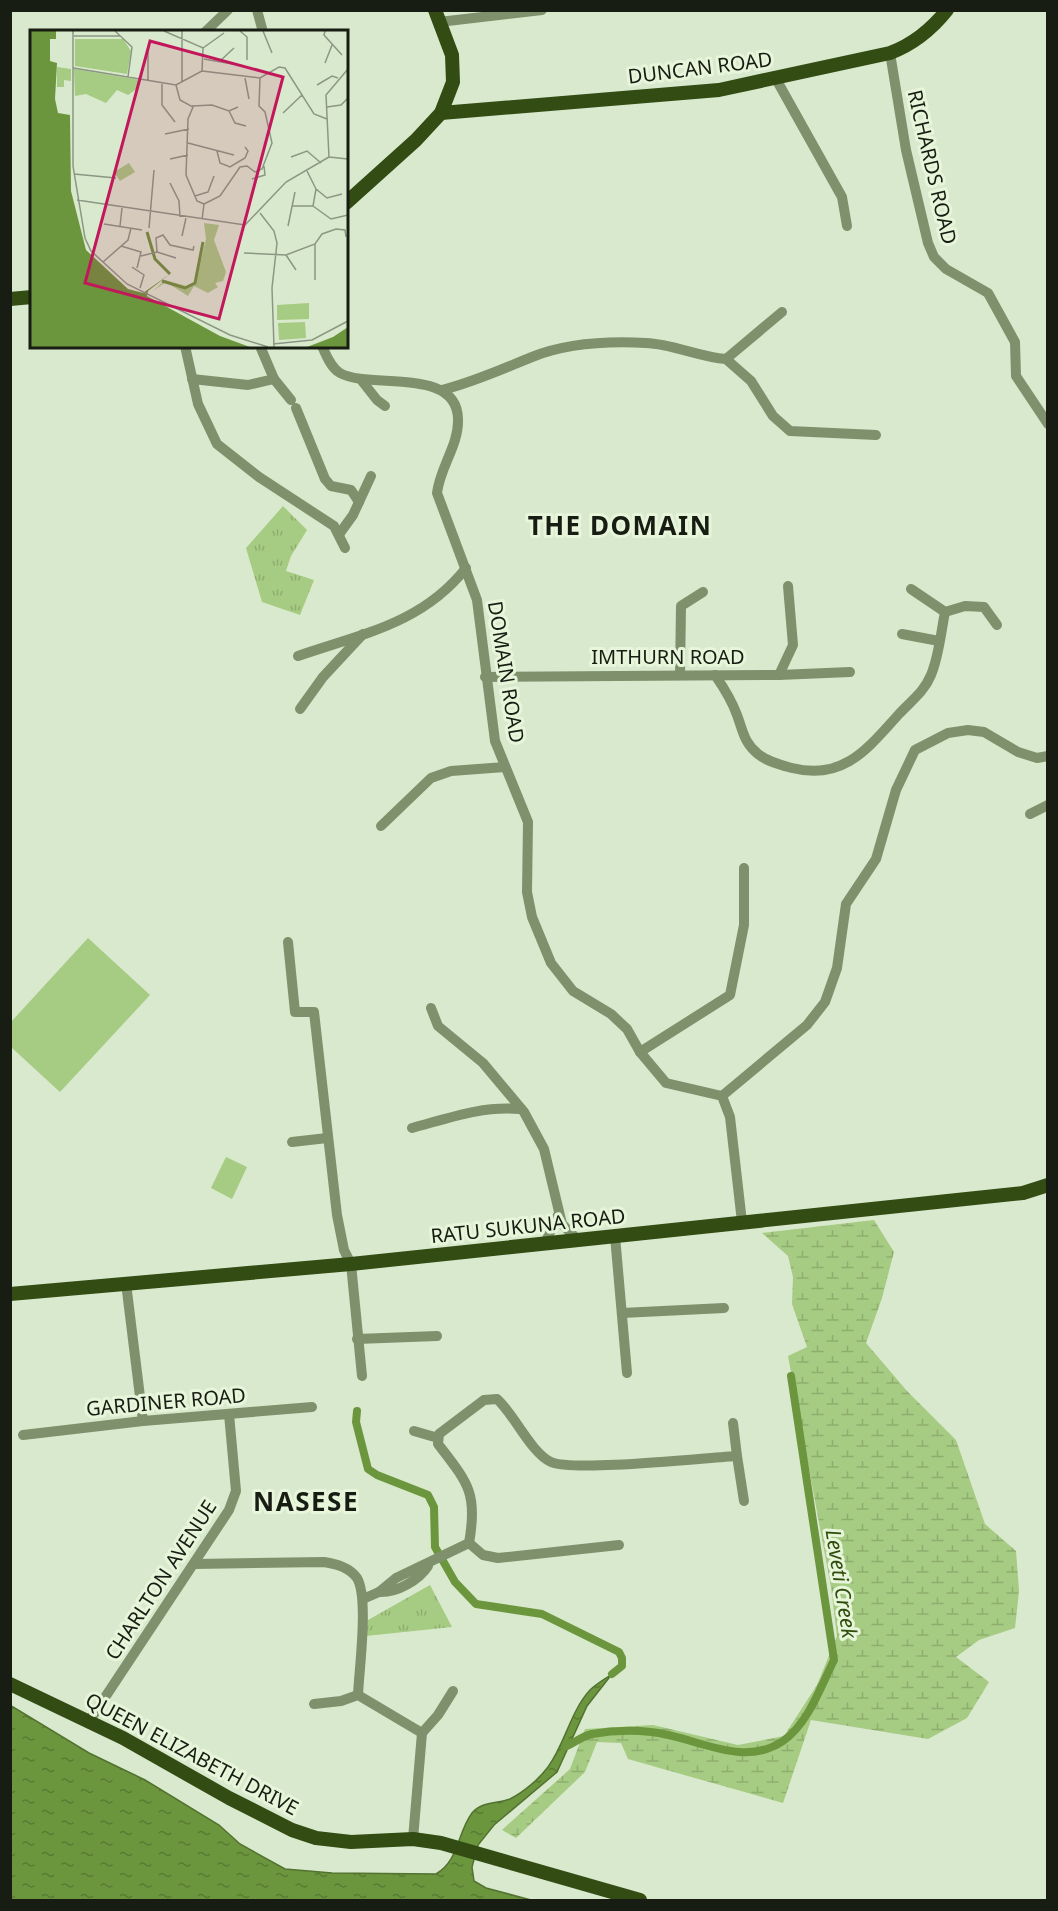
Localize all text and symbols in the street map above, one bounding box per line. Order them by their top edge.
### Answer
inset map [30,30,348,348]
street label: DUNCAN ROAD [626,45,774,90]
street label: RICHARDS ROAD [902,87,963,247]
district label: THE DOMAIN [528,507,712,543]
street label: DOMAIN ROAD [482,599,531,745]
street label: IMTHURN ROAD [591,643,745,670]
street label: RATU SUKUNA ROAD [429,1202,627,1249]
street label: GARDINER ROAD [85,1381,247,1422]
district label: NASESE [253,1483,359,1519]
street label: CHARLTON AVENUE [99,1495,222,1665]
water label: Leveti Creek [820,1527,865,1642]
street label: QUEEN ELIZABETH DRIVE [81,1686,304,1821]

